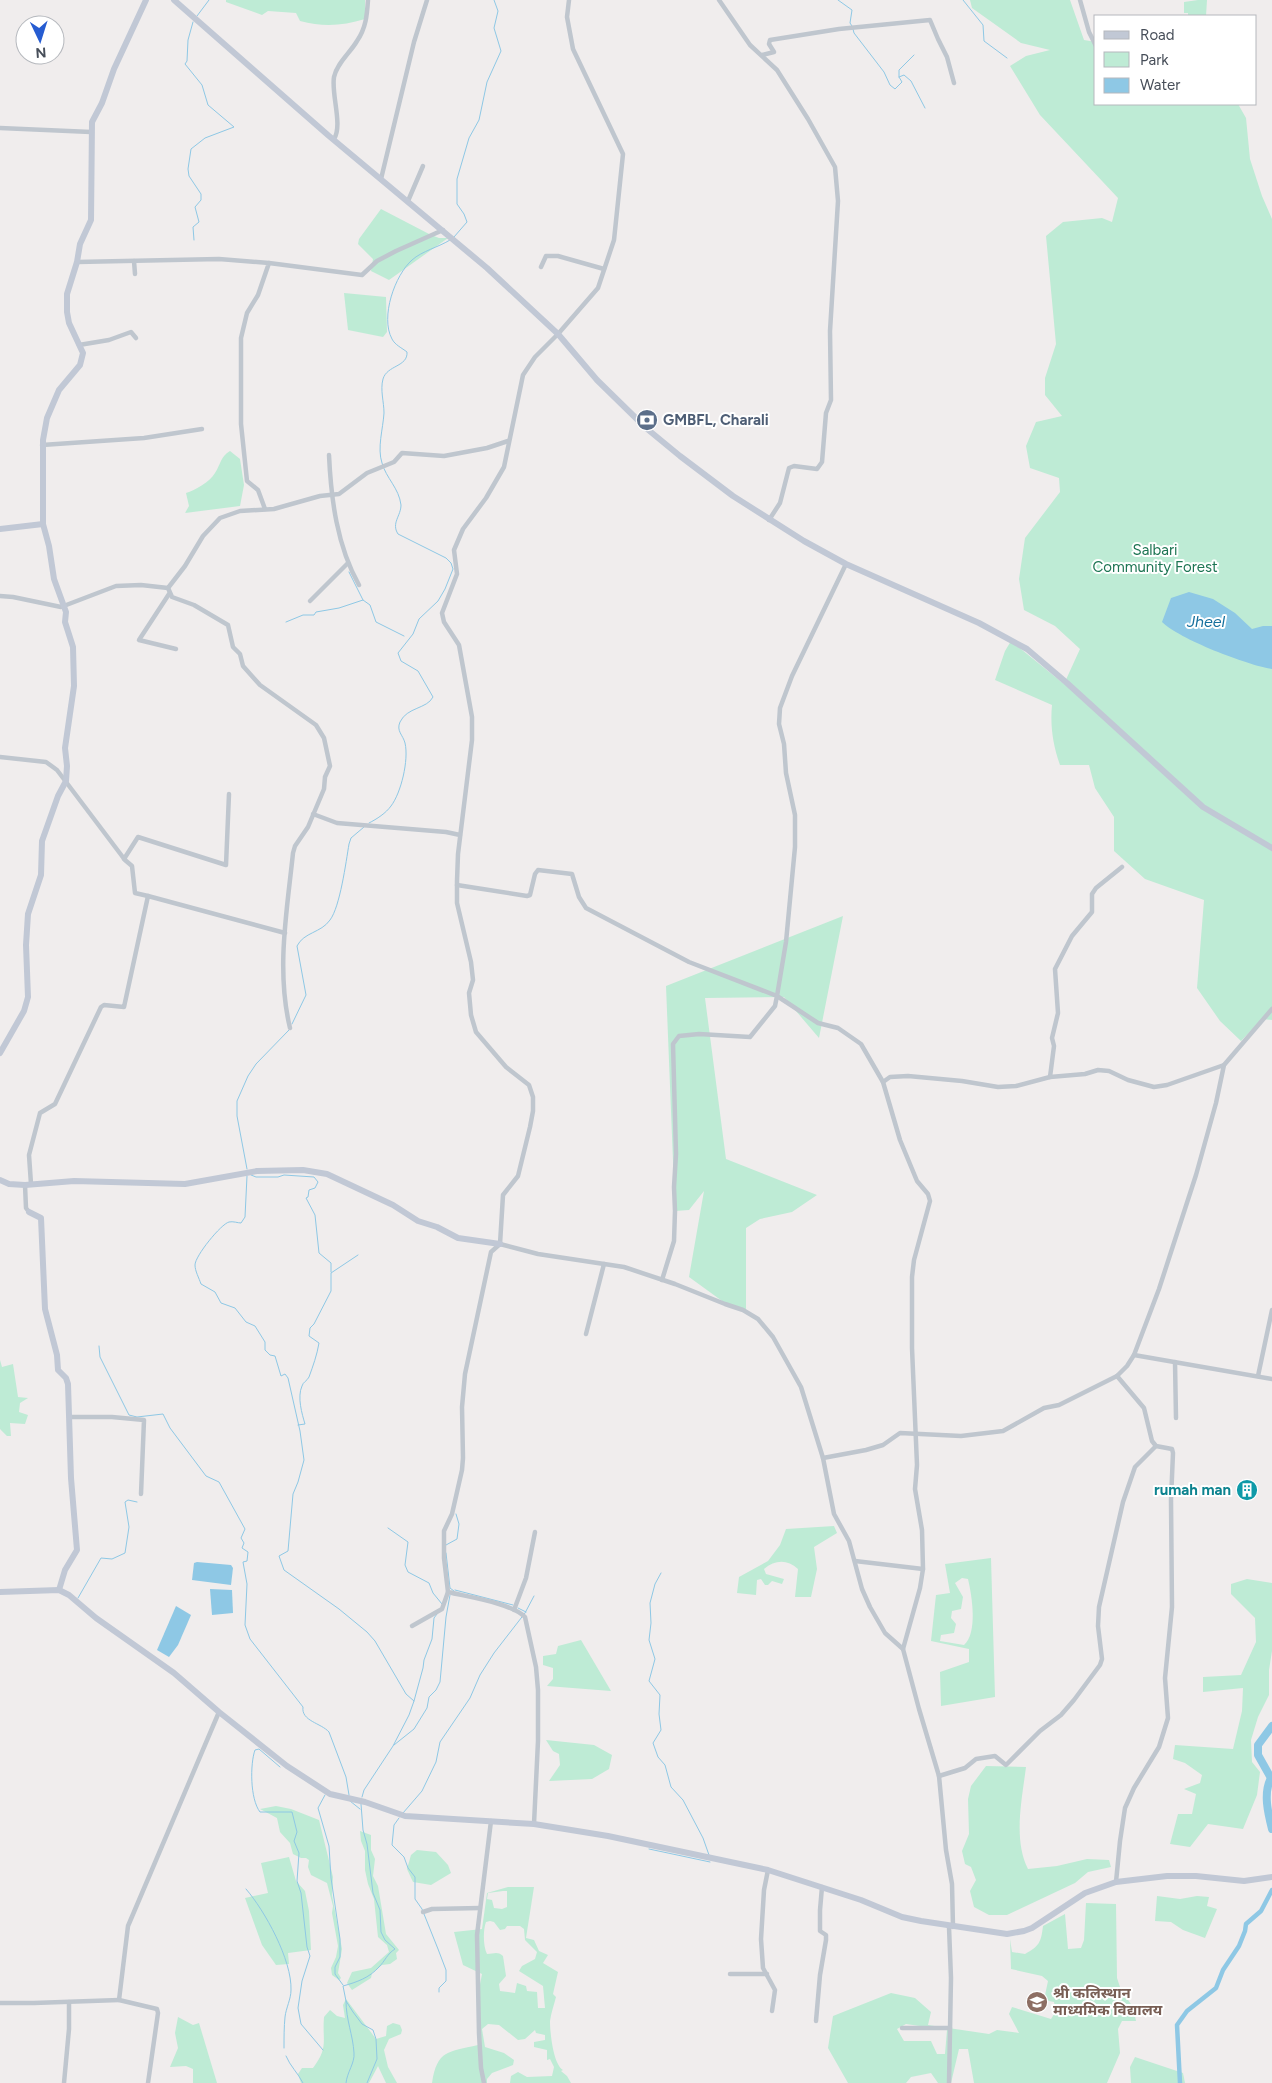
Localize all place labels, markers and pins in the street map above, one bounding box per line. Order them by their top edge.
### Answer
bank icon: GMBFL, Charali [635,408,659,432]
place label: GMBFL, Charali [663,411,769,429]
building icon: rumah man [1235,1478,1259,1502]
place label: rumah man [1154,1481,1231,1499]
place label: श्री कलिस्थान माध्यमिक विद्यालय [1053,1984,1163,2019]
school or university icon: श्री कलिस्थान माध्यमिक विद्यालय [1025,1990,1049,2014]

